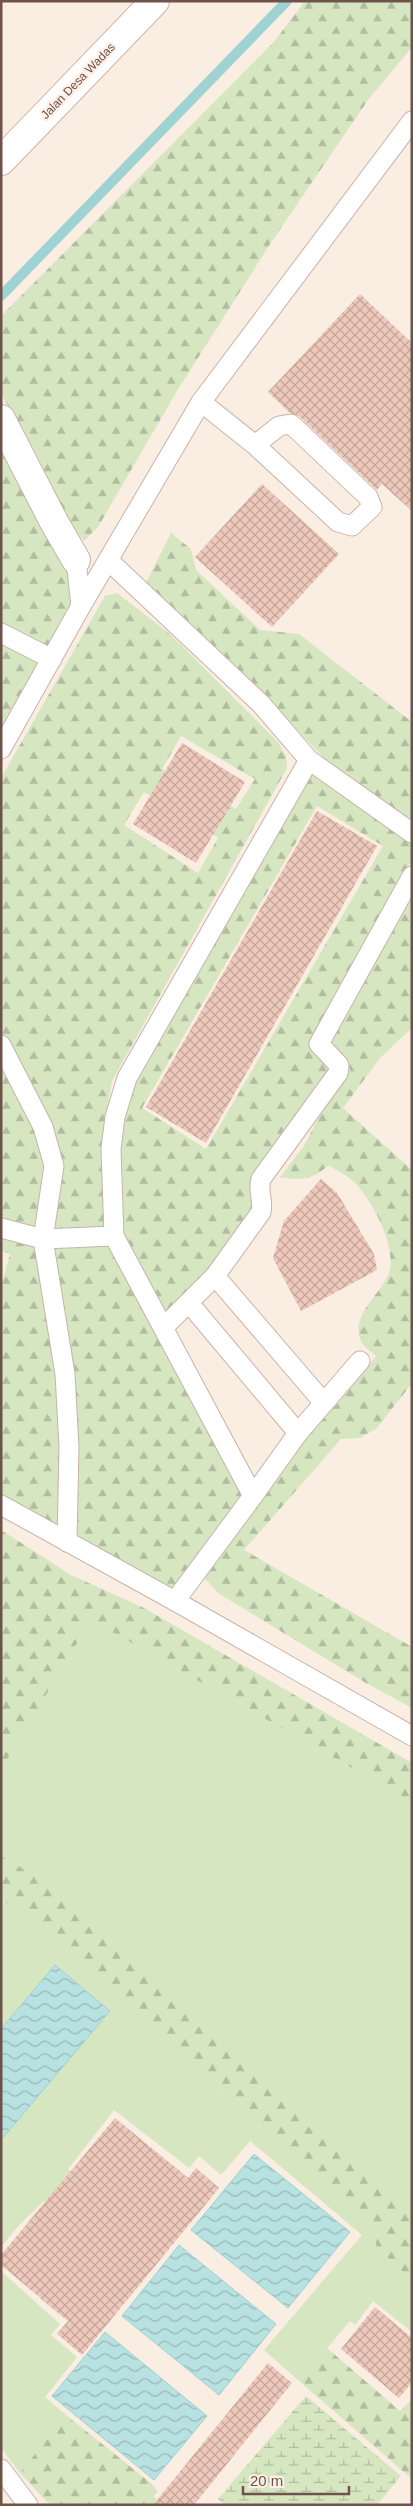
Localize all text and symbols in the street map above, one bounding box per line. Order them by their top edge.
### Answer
street label: Jalan Desa Wadas [38,40,118,122]
scale bar [243,2464,349,2496]
text: 20 m [250,2472,283,2489]

